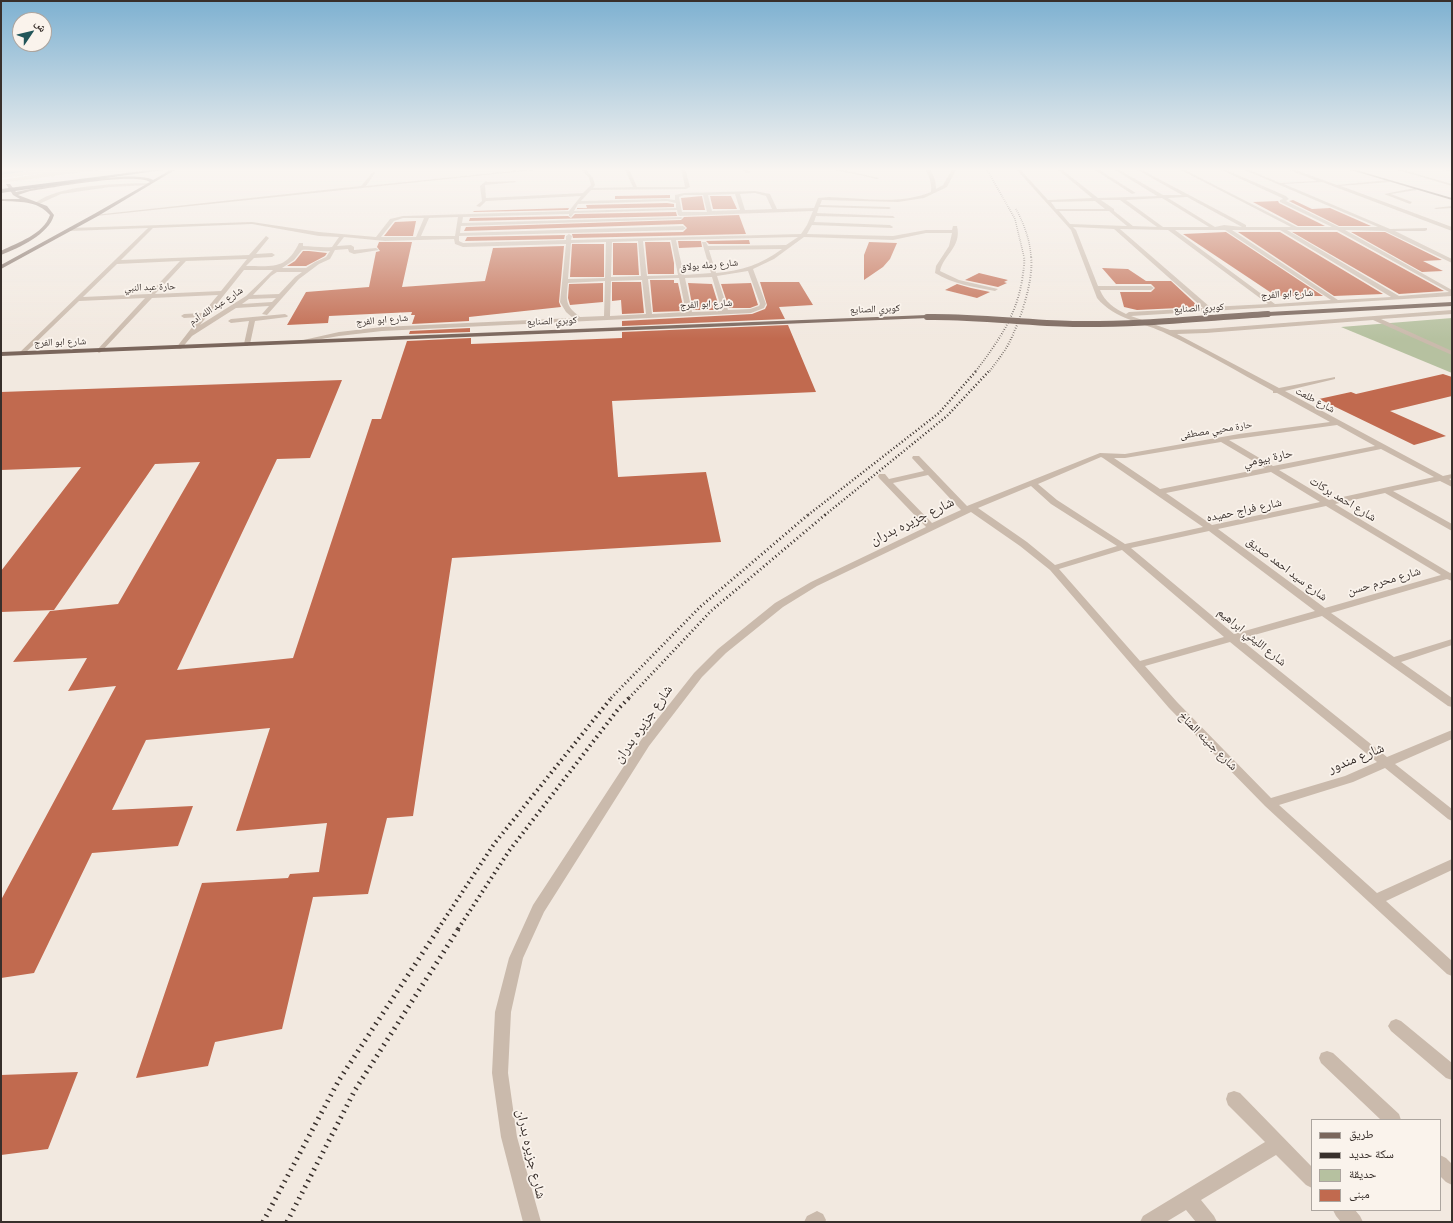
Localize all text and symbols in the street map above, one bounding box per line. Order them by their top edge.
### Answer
north arrow [12,12,52,52]
text: ش [33,17,49,34]
street label: شارع رمله بولاق [679,256,739,274]
street label: حارة عبد النبي [124,280,176,294]
street label: شارع عبد الله آدم [187,284,245,328]
street label: شارع ابو الفرج [1260,287,1314,301]
street label: شارع ابو الفرج [679,297,733,311]
street label: كوبري الصنايع [1174,301,1224,315]
street label: كوبري الصنايع [850,302,900,316]
street label: شارع ابو الفرج [355,312,409,328]
street label: كوبري الصنايع [527,314,577,328]
street label: شارع ابو الفرج [34,335,86,349]
street label: شارع طلعت [1293,385,1337,415]
street label: حارة محيي مصطفى [1179,418,1253,442]
street label: حارة بيومي [1242,446,1294,470]
street label: شارع احمد بركات [1307,473,1379,525]
street label: شارع جزيره بدران [867,493,957,549]
street label: شارع فراج حميده [1205,495,1283,525]
street label: شارع سيد احمد صديق [1244,534,1330,604]
street label: شارع محرم حسن [1346,564,1422,598]
street label: شارع الليثي ابراهيم [1215,605,1289,669]
street label: شارع جزيره بدران [610,682,676,766]
street label: شارع جنينه المناخ [1175,708,1241,774]
street label: شارع مندور [1325,739,1387,777]
street label: شارع جزيره بدران [513,1107,549,1201]
legend [1311,1119,1441,1211]
text: طريق [1349,1127,1374,1141]
text: سكة حديد [1349,1147,1394,1161]
text: حديقة [1349,1167,1377,1181]
text: مبنى [1349,1187,1370,1201]

